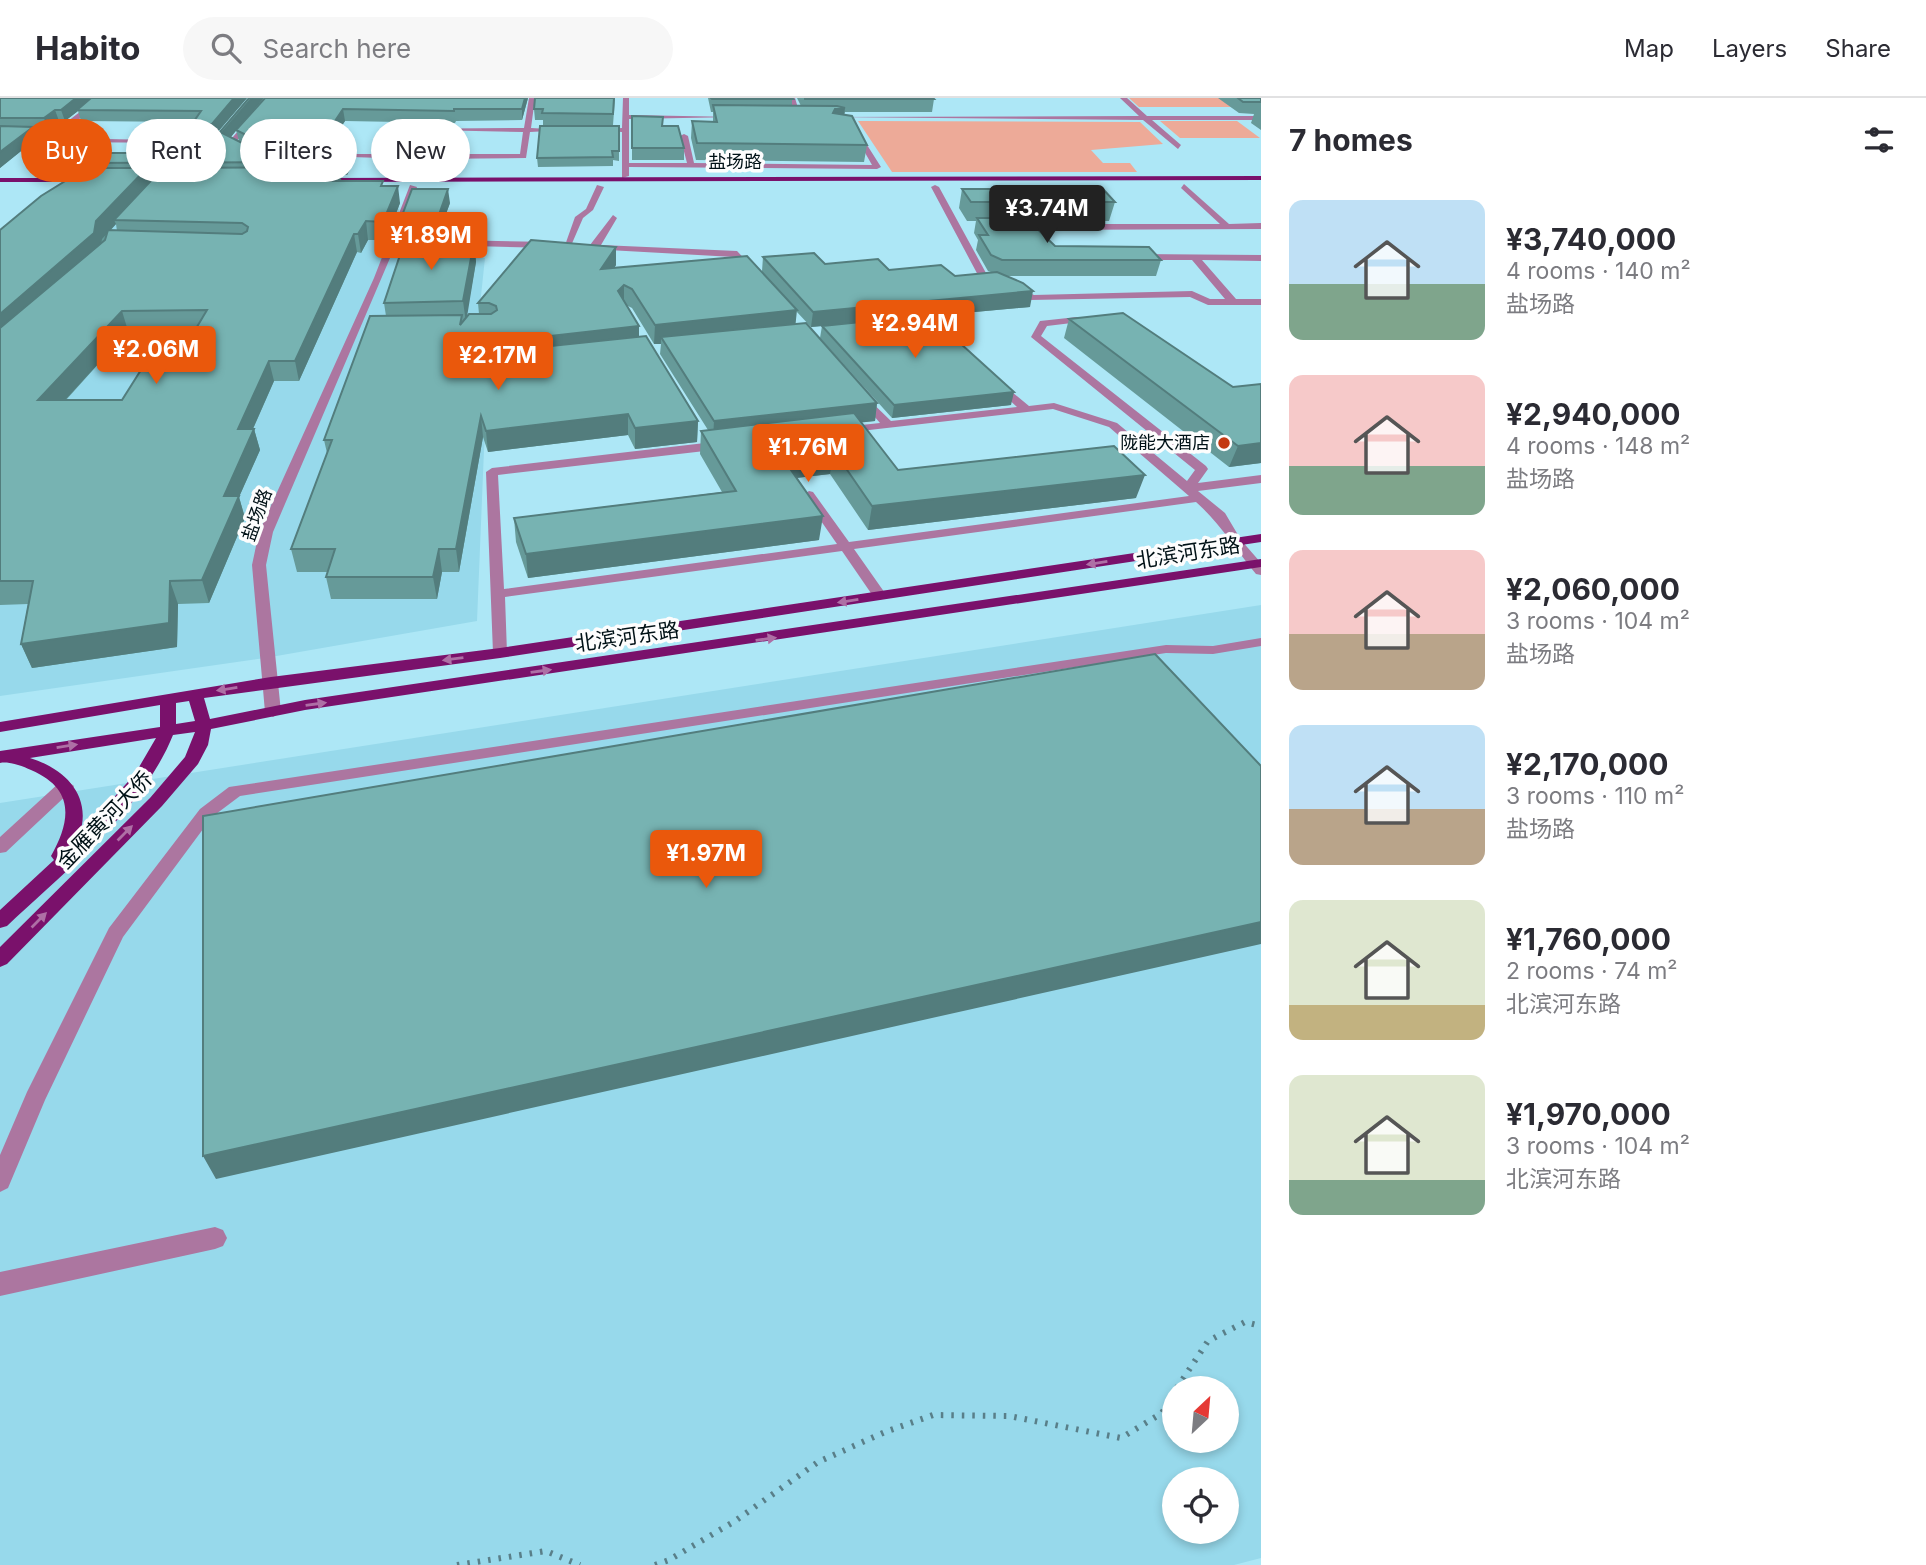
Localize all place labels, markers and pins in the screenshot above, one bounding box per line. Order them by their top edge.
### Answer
pin: ¥3.74M [990,186,1104,245]
pin: ¥1.89M [374,212,488,272]
pin: ¥2.94M [858,300,972,360]
pin: ¥2.06M [99,327,213,386]
pin: ¥2.17M [441,332,555,392]
pin: ¥1.76M [751,424,865,484]
place label: 陇能大酒店 [1120,432,1210,453]
marker: 陇能大酒店 [1216,435,1232,451]
pin: ¥1.97M [649,830,763,890]

